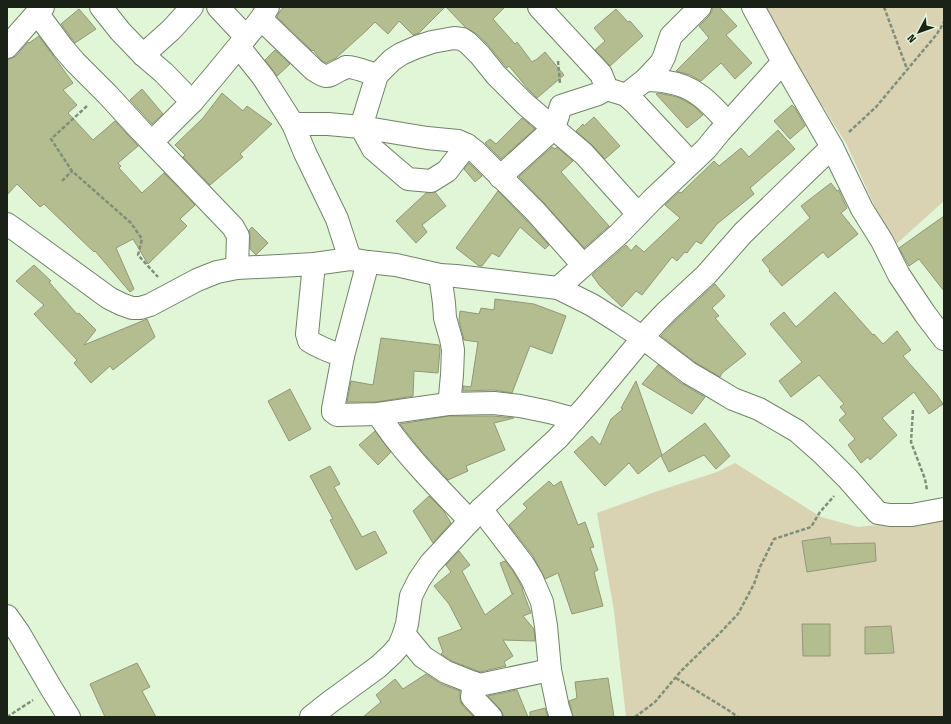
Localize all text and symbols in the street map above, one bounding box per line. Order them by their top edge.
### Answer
north arrow [899,12,939,52]
text: N [905,31,919,45]

